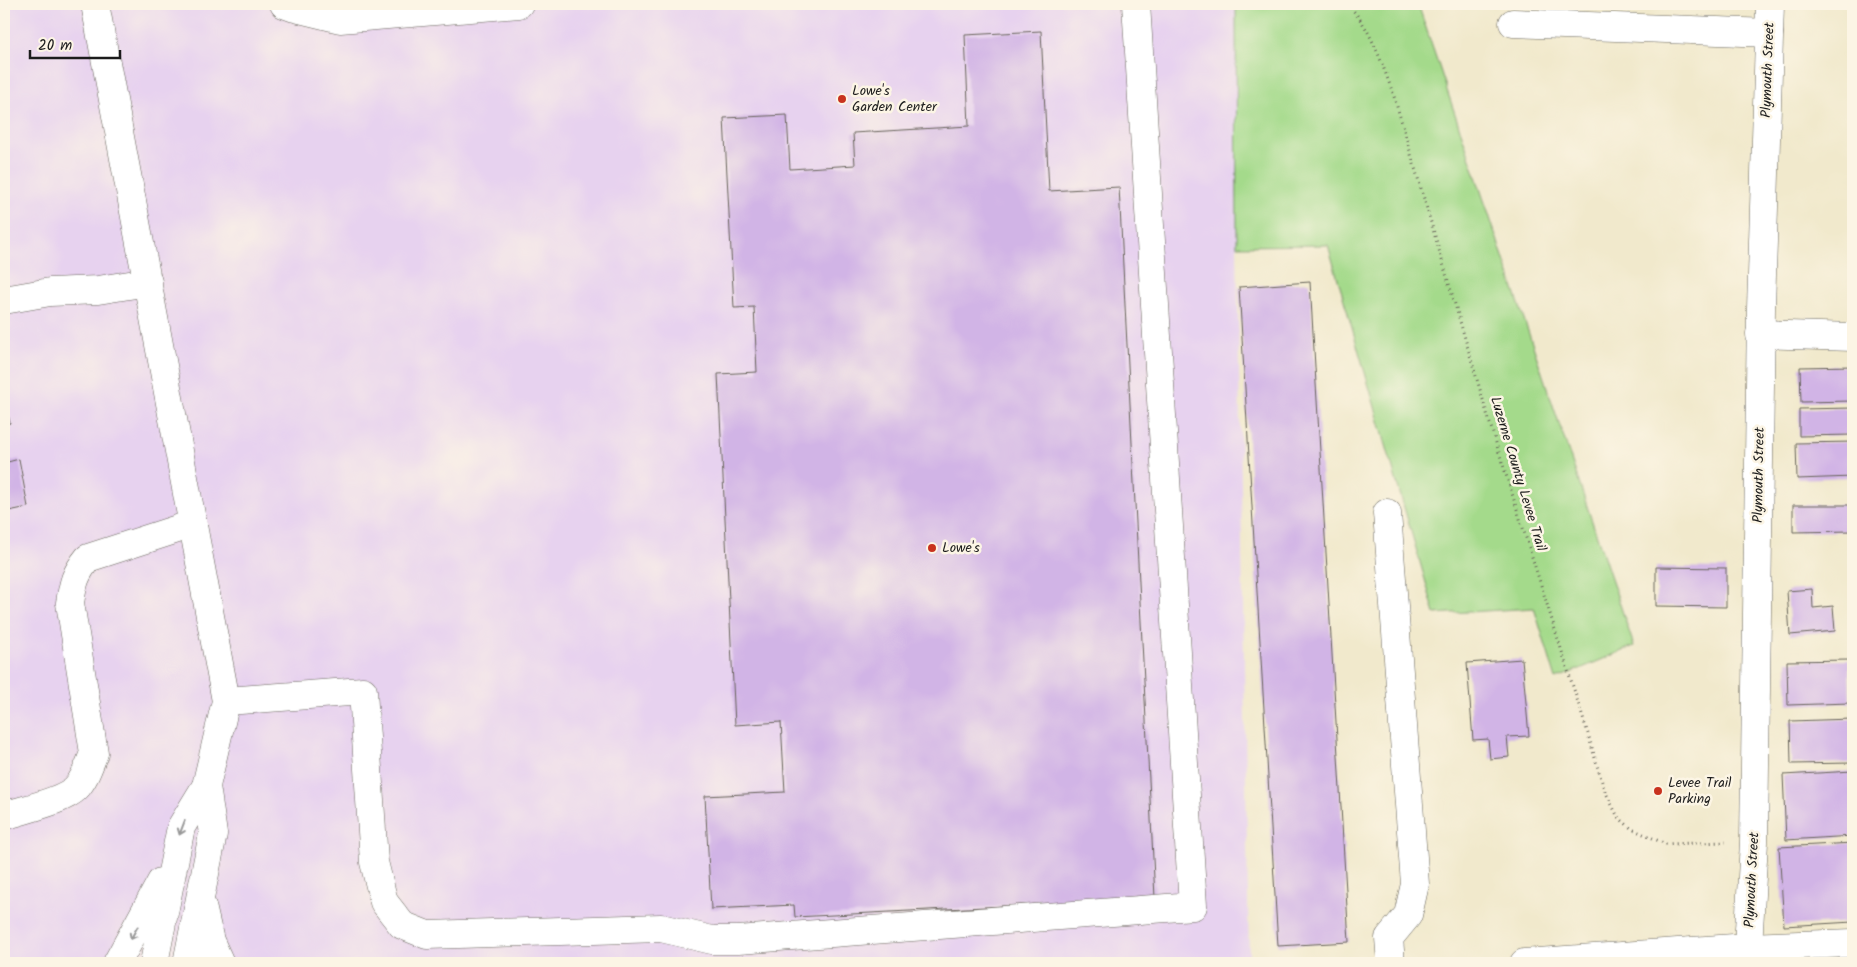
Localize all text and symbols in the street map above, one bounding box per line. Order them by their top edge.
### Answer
street label: Plymouth Street [1755,21,1781,118]
scale bar [30,28,120,60]
text: 20 m [38,34,72,58]
place label: Lowe's Garden Center [852,80,938,118]
marker: Lowe's Garden Center [836,93,848,105]
street label: Luzerne County Levee Trail [1484,394,1552,555]
street label: Plymouth Street [1747,426,1771,523]
place label: Lowe's [942,537,980,559]
marker: Lowe's [926,542,938,554]
place label: Levee Trail Parking [1668,772,1732,810]
marker: Levee Trail Parking [1652,785,1664,797]
one-way arrow [177,820,186,835]
street label: Plymouth Street [1739,831,1766,928]
one-way arrow [129,925,139,940]

